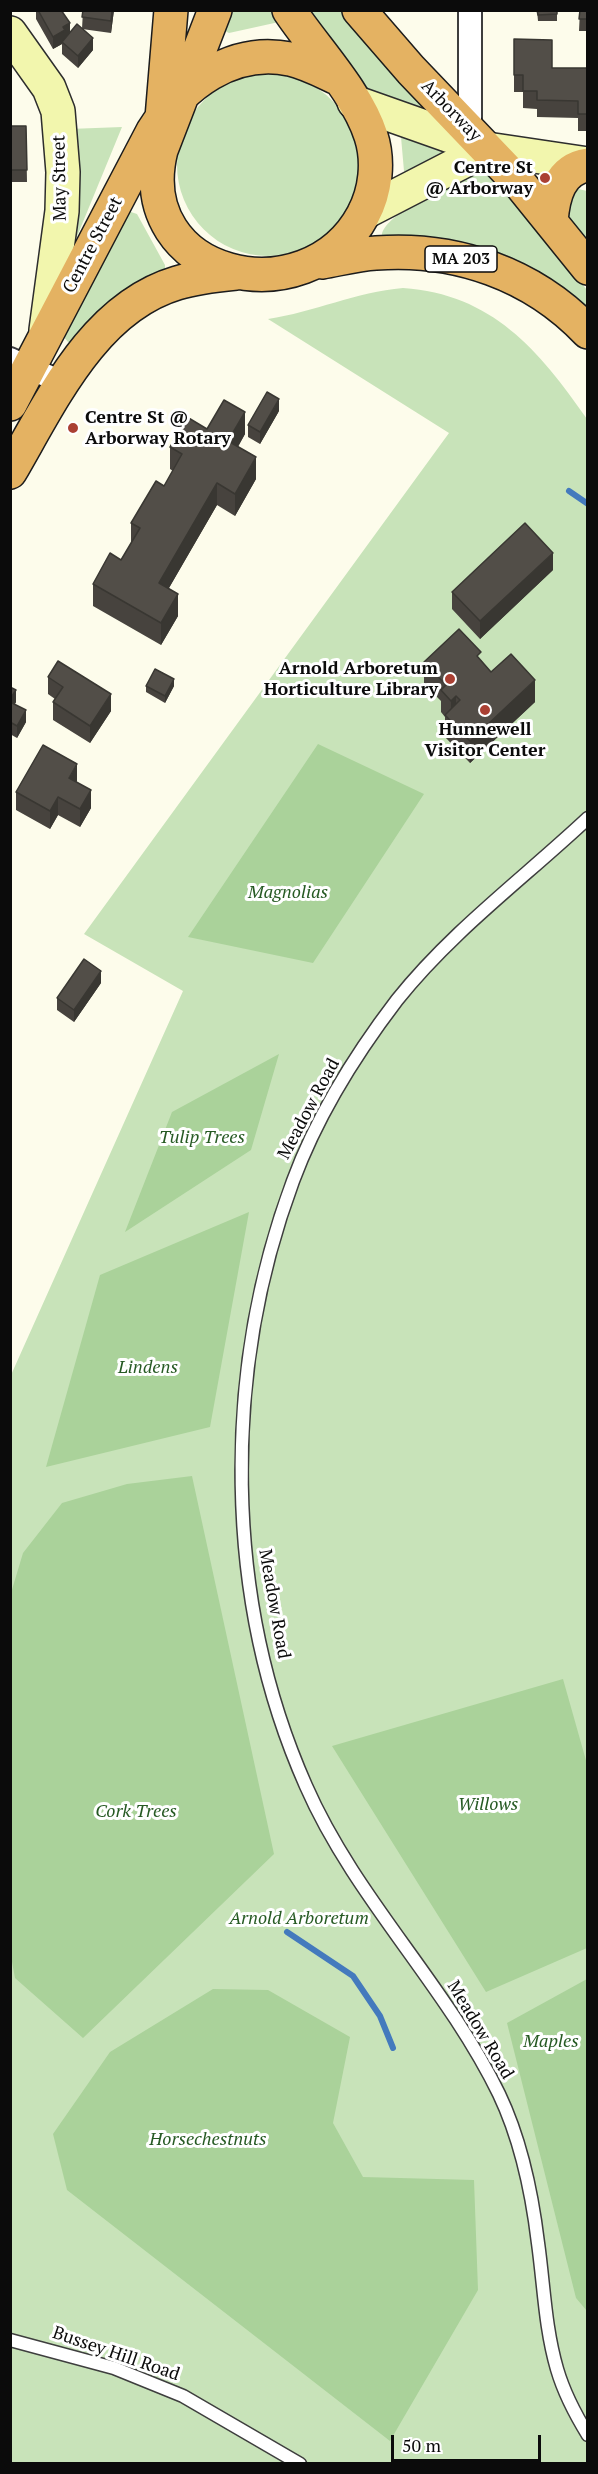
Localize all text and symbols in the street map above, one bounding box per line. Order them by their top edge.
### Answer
street label: Arborway [416,76,486,146]
street label: May Street [48,135,72,221]
place label: Centre St @ Arborway [425,157,533,200]
marker: Centre St @ Arborway [538,171,552,185]
street label: Centre Street [59,193,127,297]
road number: MA 203 [425,246,497,272]
place label: Centre St @ Arborway Rotary [85,407,231,450]
marker: Centre St @ Arborway Rotary [66,421,80,435]
place label: Arnold Arboretum Horticulture Library [264,658,438,700]
marker: Arnold Arboretum Horticulture Library [443,672,457,686]
marker: Hunnewell Visitor Center [478,703,492,717]
place label: Hunnewell Visitor Center [424,719,546,762]
park label: Magnolias [248,882,328,904]
street label: Meadow Road [273,1055,345,1163]
park label: Tulip Trees [159,1127,245,1149]
park label: Lindens [118,1357,178,1379]
street label: Meadow Road [254,1547,294,1661]
park label: Willows [458,1794,518,1816]
park label: Cork Trees [95,1801,177,1823]
park label: Arnold Arboretum [229,1908,369,1930]
street label: Meadow Road [442,1977,518,2083]
park label: Maples [523,2031,579,2053]
park label: Horsechestnuts [149,2129,267,2151]
street label: Bussey Hill Road [50,2322,182,2386]
scale bar [394,2423,544,2461]
text: 50 m [402,2433,441,2457]

